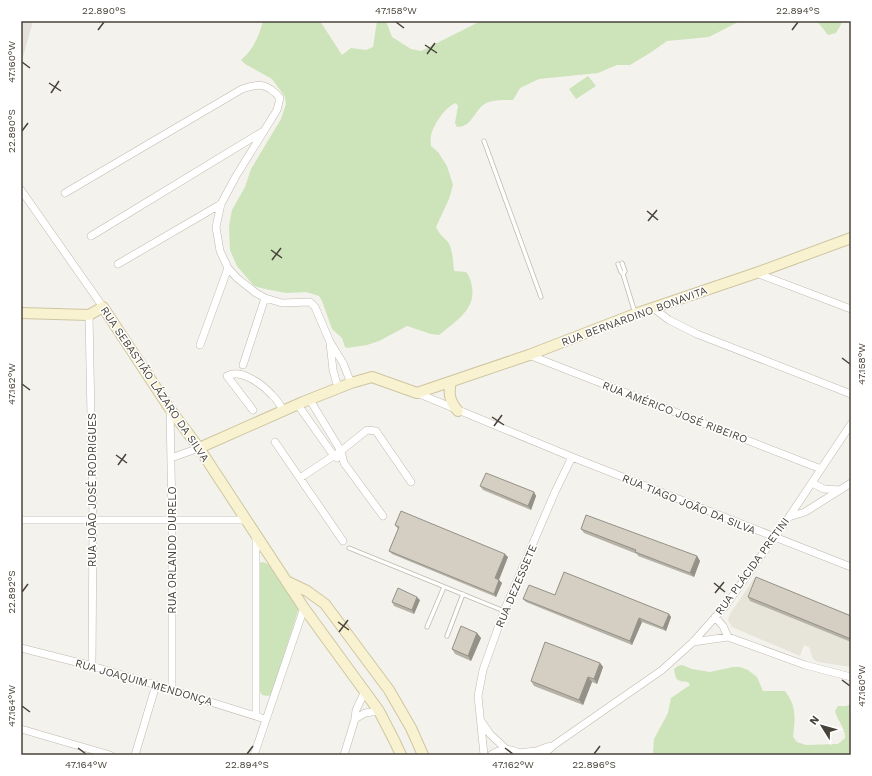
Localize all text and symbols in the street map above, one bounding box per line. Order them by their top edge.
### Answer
text: 22.890°S [82,5,126,16]
text: 47.158°W [375,5,417,16]
text: 22.894°S [776,5,820,16]
text: 47.160°W [6,41,17,83]
text: 22.890°S [6,109,17,153]
street label: RUA BERNARDINO BONAVITA [559,284,709,349]
street label: RUA SEBASTIÃO LÁZARO DA SILVA [98,304,212,464]
text: 47.158°W [856,343,867,385]
text: 47.162°W [6,363,17,405]
street label: RUA AMÉRICO JOSÉ RIBEIRO [600,378,750,446]
street label: RUA JOÃO JOSÉ RODRIGUES [85,413,99,567]
street label: RUA TIAGO JOÃO DA SILVA [620,472,757,537]
street label: RUA ORLANDO DURELO [166,486,179,614]
street label: RUA PLÁCIDA PRETINI [712,515,792,617]
street label: RUA DEZESSETE [493,543,540,630]
text: 22.892°S [6,570,17,614]
street label: RUA JOAQUIM MENDONÇA [74,657,214,708]
text: 47.160°W [856,665,867,707]
text: 47.164°W [6,685,17,727]
north arrow [802,706,842,746]
text: N [807,713,822,727]
text: 47.164°W [65,759,107,770]
text: 22.894°S [225,759,269,770]
text: 47.162°W [492,759,534,770]
text: 22.896°S [572,759,616,770]

